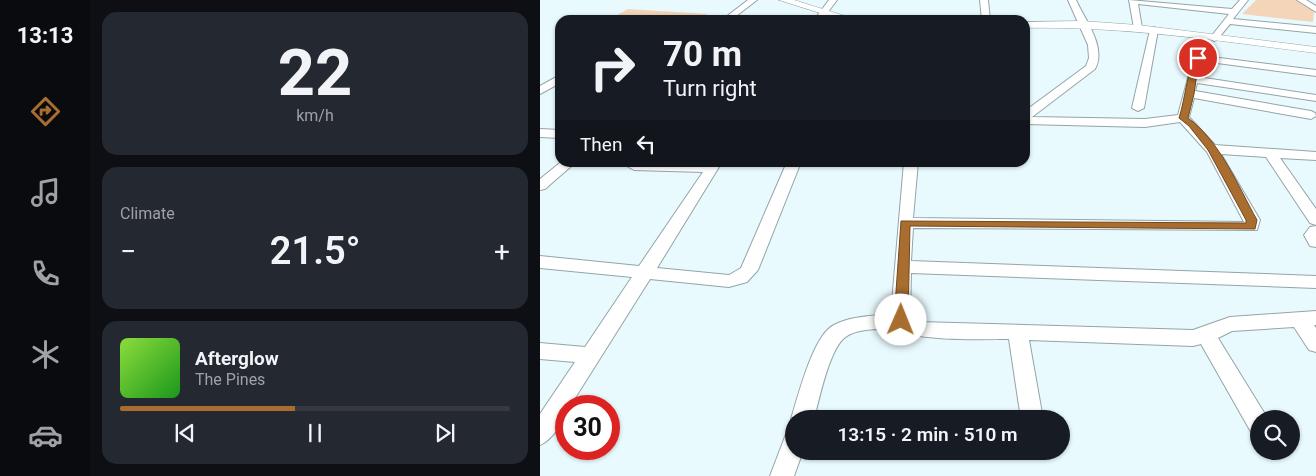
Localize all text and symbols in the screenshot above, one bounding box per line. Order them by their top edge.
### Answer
text: 13:13 [17,23,73,48]
text: 70 m [663,34,742,75]
text: 22 [278,35,352,111]
icon: right [580,35,645,100]
pin [1177,37,1219,79]
icon: arrive [1184,44,1212,72]
text: Turn right [663,76,757,101]
icon: directions [28,94,63,129]
text: km/h [296,106,334,125]
icon: left [632,130,660,158]
text: Then [580,133,622,156]
icon: music [28,175,63,210]
text: Climate [120,204,175,223]
text: 21.5° [270,229,360,273]
text: − [120,235,136,268]
text: + [494,235,510,268]
icon: phone [28,256,63,291]
position arrow [874,293,926,345]
icon: climate [28,337,63,372]
text: Afterglow [195,347,279,370]
text: The Pines [195,370,265,389]
speed limit sign: 30 [555,395,620,460]
map controls [1250,410,1300,460]
button: search [1250,410,1300,460]
icon: car [28,418,63,453]
icon: previous [171,419,199,447]
icon: pause [301,419,329,447]
icon: next [431,419,459,447]
text: 13:15 · 2 min · 510 m [837,423,1018,446]

